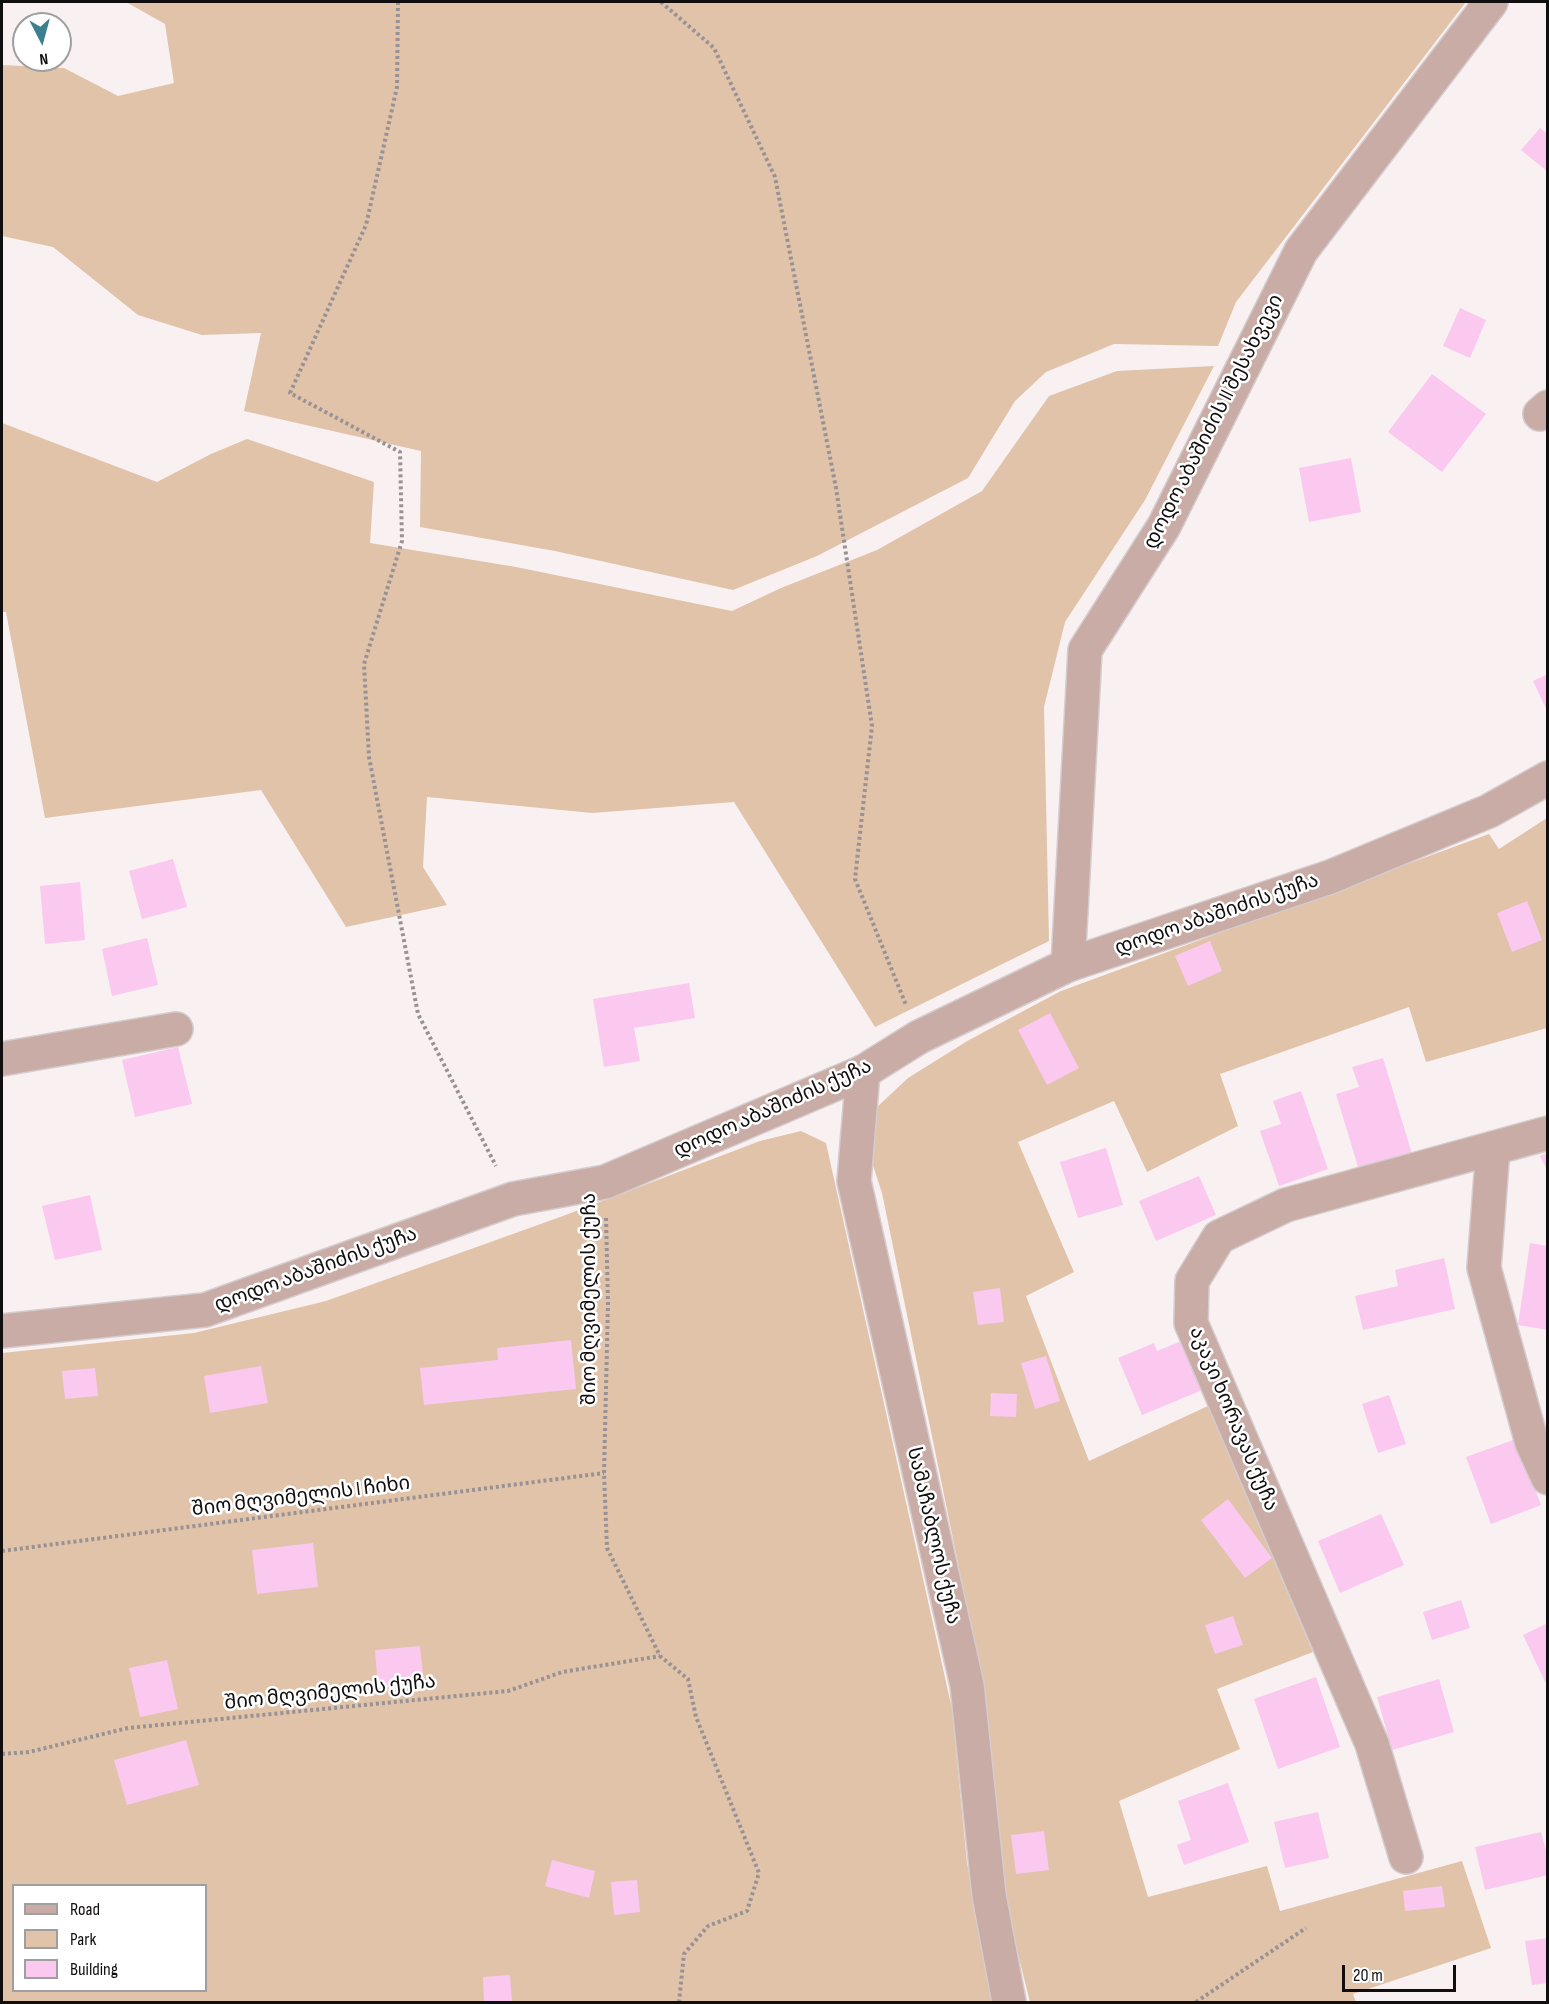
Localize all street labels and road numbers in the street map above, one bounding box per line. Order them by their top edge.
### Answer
street label: დოდო აბაშიძის II შესახვევი [1139,291,1289,553]
street label: დოდო აბაშიძის ქუჩა [1112,869,1322,961]
street label: დოდო აბაშიძის ქუჩა [670,1055,876,1163]
street label: შიო მღვიმელის ქუჩა [578,1193,602,1405]
street label: დოდო აბაშიძის ქუჩა [211,1222,421,1318]
street label: აკაკი ხორავას ქუჩა [1183,1323,1283,1515]
street label: სამაჩაბლოს ქუჩა [901,1445,965,1627]
street label: შიო მღვიმელის I ჩიხი [190,1472,412,1522]
street label: შიო მღვიმელის ქუჩა [223,1670,437,1716]

